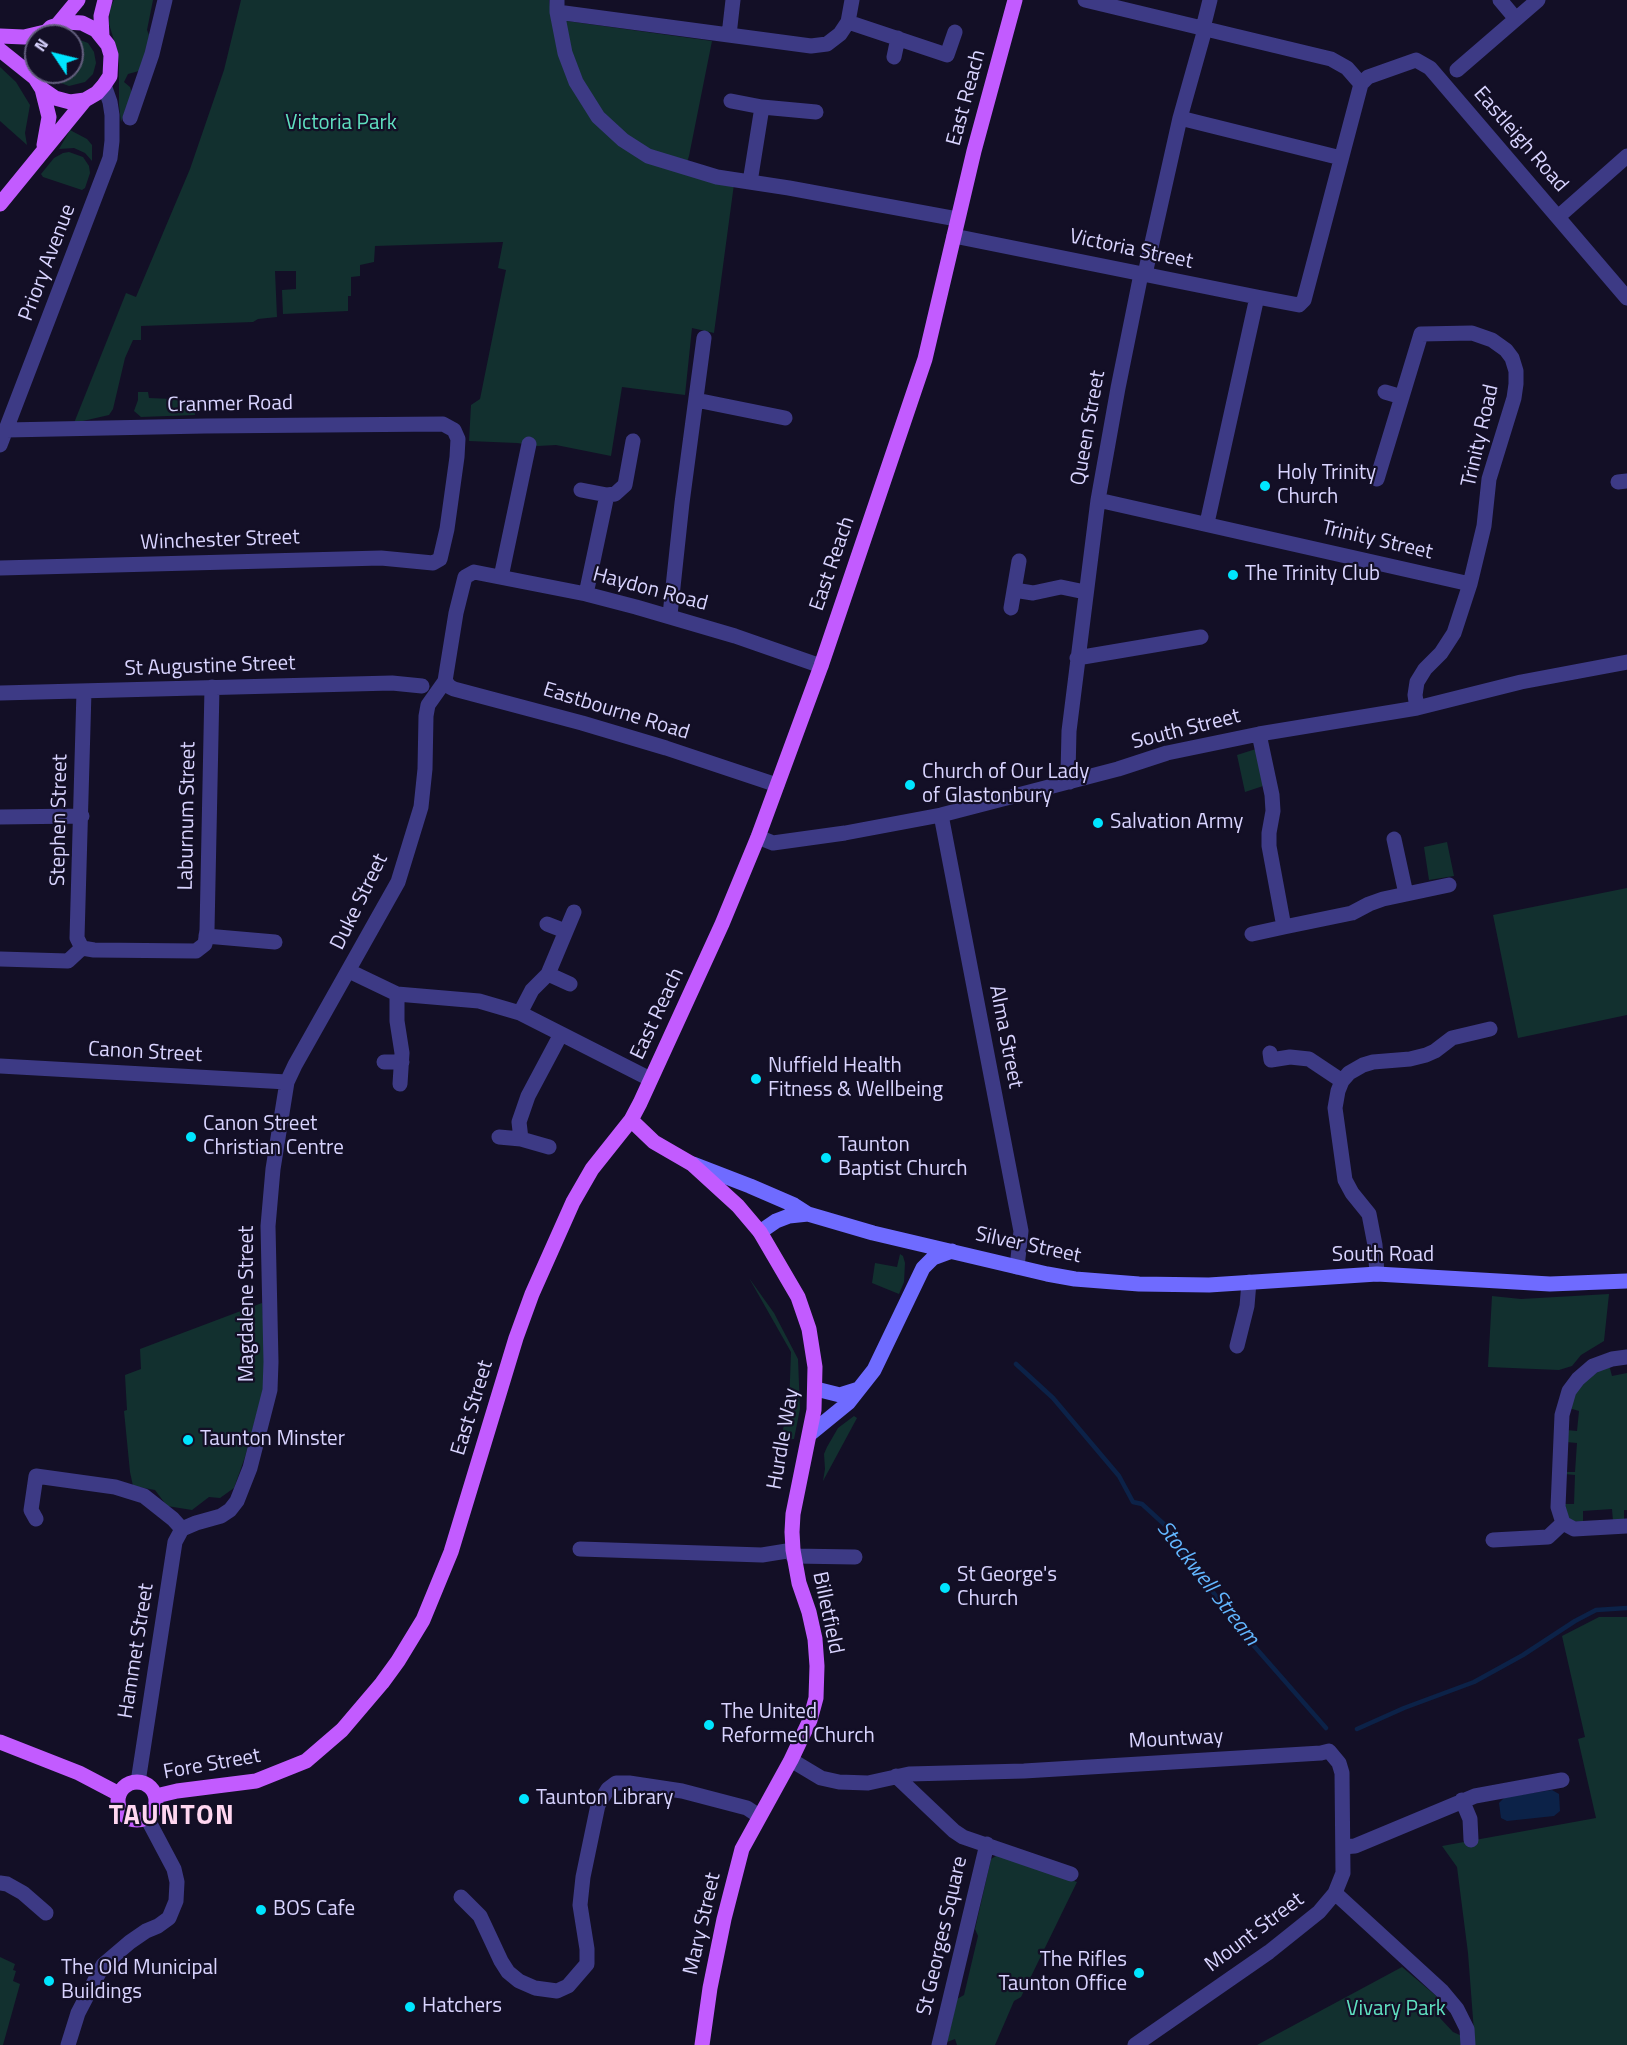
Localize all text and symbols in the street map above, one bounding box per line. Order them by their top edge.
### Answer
north arrow [24,24,84,84]
text: N [28,33,54,56]
street label: East Reach [942,47,992,149]
street label: Eastleigh Road [1467,82,1573,198]
park label: Victoria Park [285,111,397,137]
street label: Priory Avenue [14,201,82,325]
street label: Victoria Street [1067,225,1195,275]
street label: Queen Street [1066,369,1112,487]
street label: Trinity Road [1457,382,1505,490]
street label: Cranmer Road [167,391,293,419]
place label: Holy Trinity Church [1277,461,1376,511]
marker: Holy Trinity Church [1258,479,1272,493]
street label: East Reach [805,513,861,615]
street label: Trinity Street [1319,516,1435,566]
street label: Winchester Street [140,526,300,556]
place label: The Trinity Club [1245,562,1380,588]
street label: Haydon Road [590,563,710,617]
marker: The Trinity Club [1226,568,1240,582]
street label: St Augustine Street [124,651,296,683]
street label: Eastbourne Road [540,678,692,746]
street label: South Street [1129,704,1243,756]
street label: Laburnum Street [174,741,202,891]
street label: Stephen Street [46,754,74,886]
place label: Church of Our Lady of Glastonbury [922,760,1089,810]
marker: Church of Our Lady of Glastonbury [903,778,917,792]
place label: Salvation Army [1110,810,1244,836]
marker: Salvation Army [1091,816,1105,830]
street label: Duke Street [326,850,394,954]
street label: East Reach [626,964,690,1064]
street label: Alma Street [983,983,1027,1091]
street label: Canon Street [87,1037,203,1069]
place label: Nuffield Health Fitness & Wellbeing [768,1054,943,1104]
marker: Nuffield Health Fitness & Wellbeing [749,1072,763,1086]
place label: Canon Street Christian Centre [203,1112,344,1162]
marker: Canon Street Christian Centre [184,1130,198,1144]
place label: Taunton Baptist Church [838,1133,968,1183]
marker: Taunton Baptist Church [819,1151,833,1165]
street label: Silver Street [973,1223,1083,1269]
street label: Magdalene Street [235,1226,261,1382]
street label: South Road [1332,1243,1434,1269]
street label: East Street [447,1357,499,1459]
street label: Hurdle Way [763,1386,805,1492]
place label: Taunton Minster [200,1427,345,1453]
marker: Taunton Minster [181,1433,195,1447]
water label: Stockwell Stream [1150,1517,1264,1651]
place label: St George's Church [957,1563,1057,1613]
street label: Billetfield [806,1570,848,1656]
marker: St George's Church [938,1581,952,1595]
street label: Hammet Street [114,1582,160,1720]
place label: The United Reformed Church [721,1700,875,1750]
marker: The United Reformed Church [702,1718,716,1732]
street label: Mountway [1128,1725,1224,1755]
street label: Fore Street [161,1744,263,1786]
place label: Taunton Library [536,1786,673,1812]
marker: Taunton Library [517,1792,531,1806]
district label: TAUNTON [109,1801,235,1833]
street label: St Georges Square [912,1854,974,2018]
street label: Mary Street [679,1870,727,1978]
street label: Mount Street [1201,1888,1309,1978]
place label: BOS Cafe [273,1897,355,1923]
marker: BOS Cafe [254,1903,268,1917]
place label: The Rifles Taunton Office [999,1948,1127,1998]
place label: The Old Municipal Buildings [61,1956,218,2006]
marker: The Rifles Taunton Office [1132,1966,1146,1980]
marker: The Old Municipal Buildings [42,1974,56,1988]
place label: Hatchers [422,1994,502,2020]
park label: Vivary Park [1346,1997,1446,2023]
marker: Hatchers [403,2000,417,2014]

